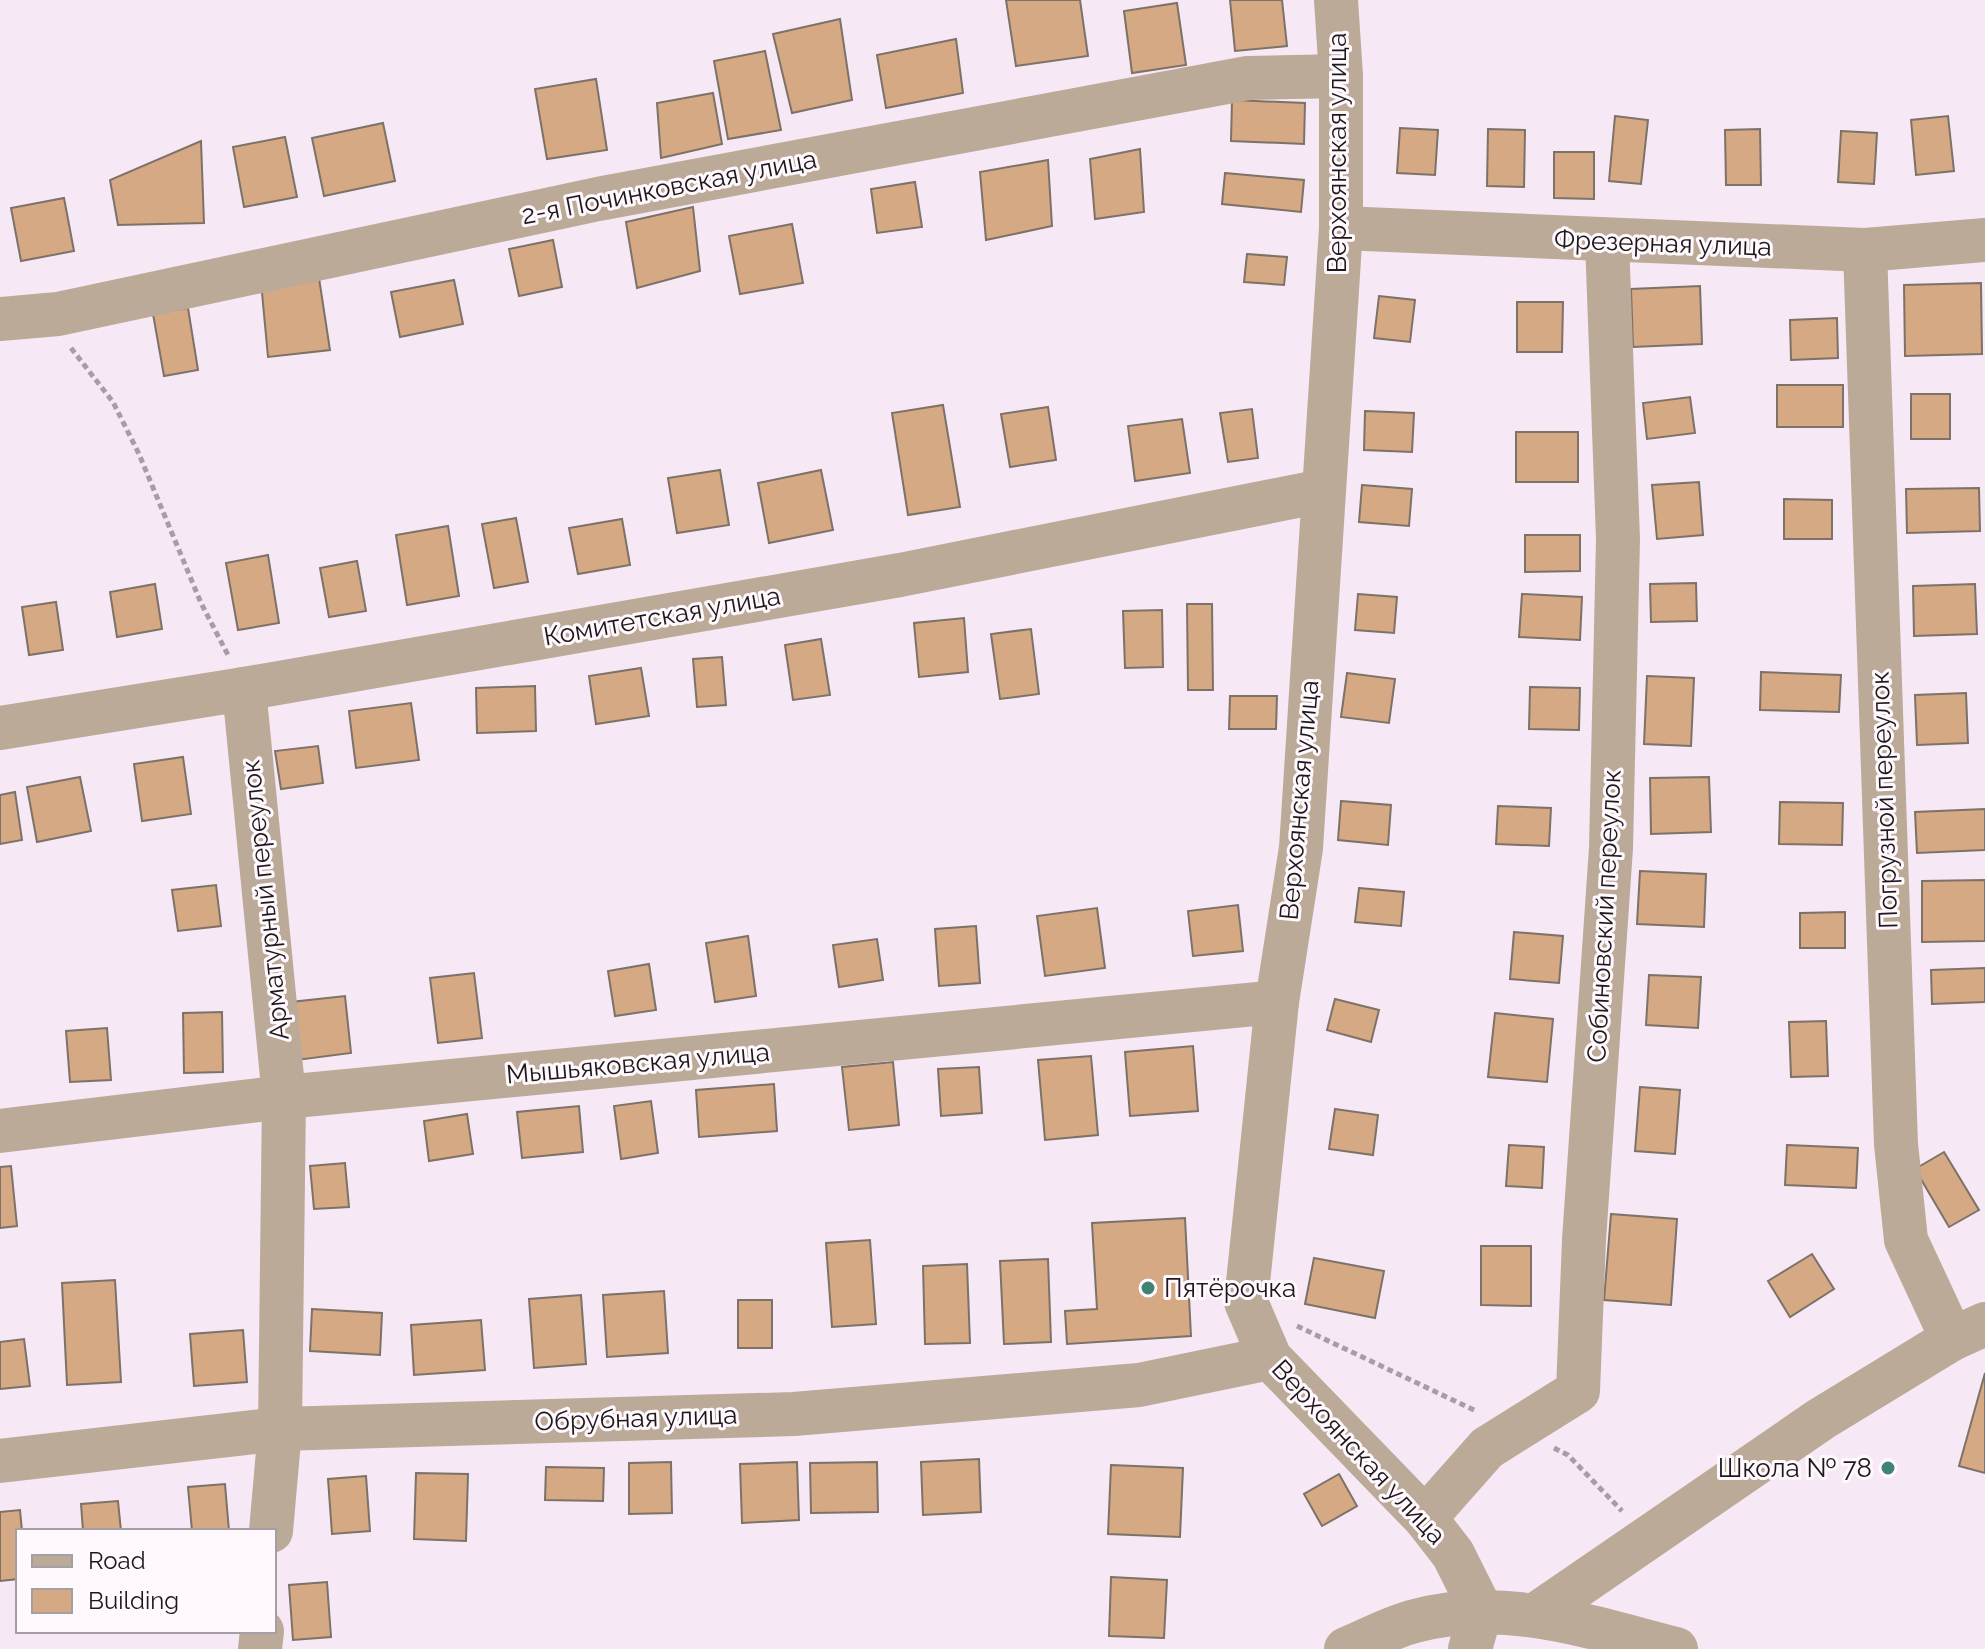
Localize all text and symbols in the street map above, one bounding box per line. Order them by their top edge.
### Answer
street label: Верхоянская улица [1322,33,1352,273]
street label: 2-я Починковская улица [519,144,819,230]
street label: Фрезерная улица [1554,224,1772,262]
street label: Комитетская улица [541,580,783,652]
street label: Погрузной переулок [1865,671,1903,929]
street label: Верхоянская улица [1274,679,1324,921]
street label: Арматурный переулок [235,758,295,1042]
street label: Собиновский переулок [1581,769,1627,1063]
street label: Мышьяковская улица [505,1037,771,1089]
place label: Пятёрочка [1164,1273,1296,1303]
marker: Пятёрочка [1139,1279,1157,1297]
street label: Верхоянская улица [1266,1354,1452,1550]
street label: Обрубная улица [534,1399,738,1437]
place label: Школа № 78 [1718,1453,1872,1483]
marker: Школа № 78 [1879,1459,1897,1477]
legend [16,1529,276,1633]
text: Road [88,1546,146,1575]
text: Building [88,1586,179,1615]

